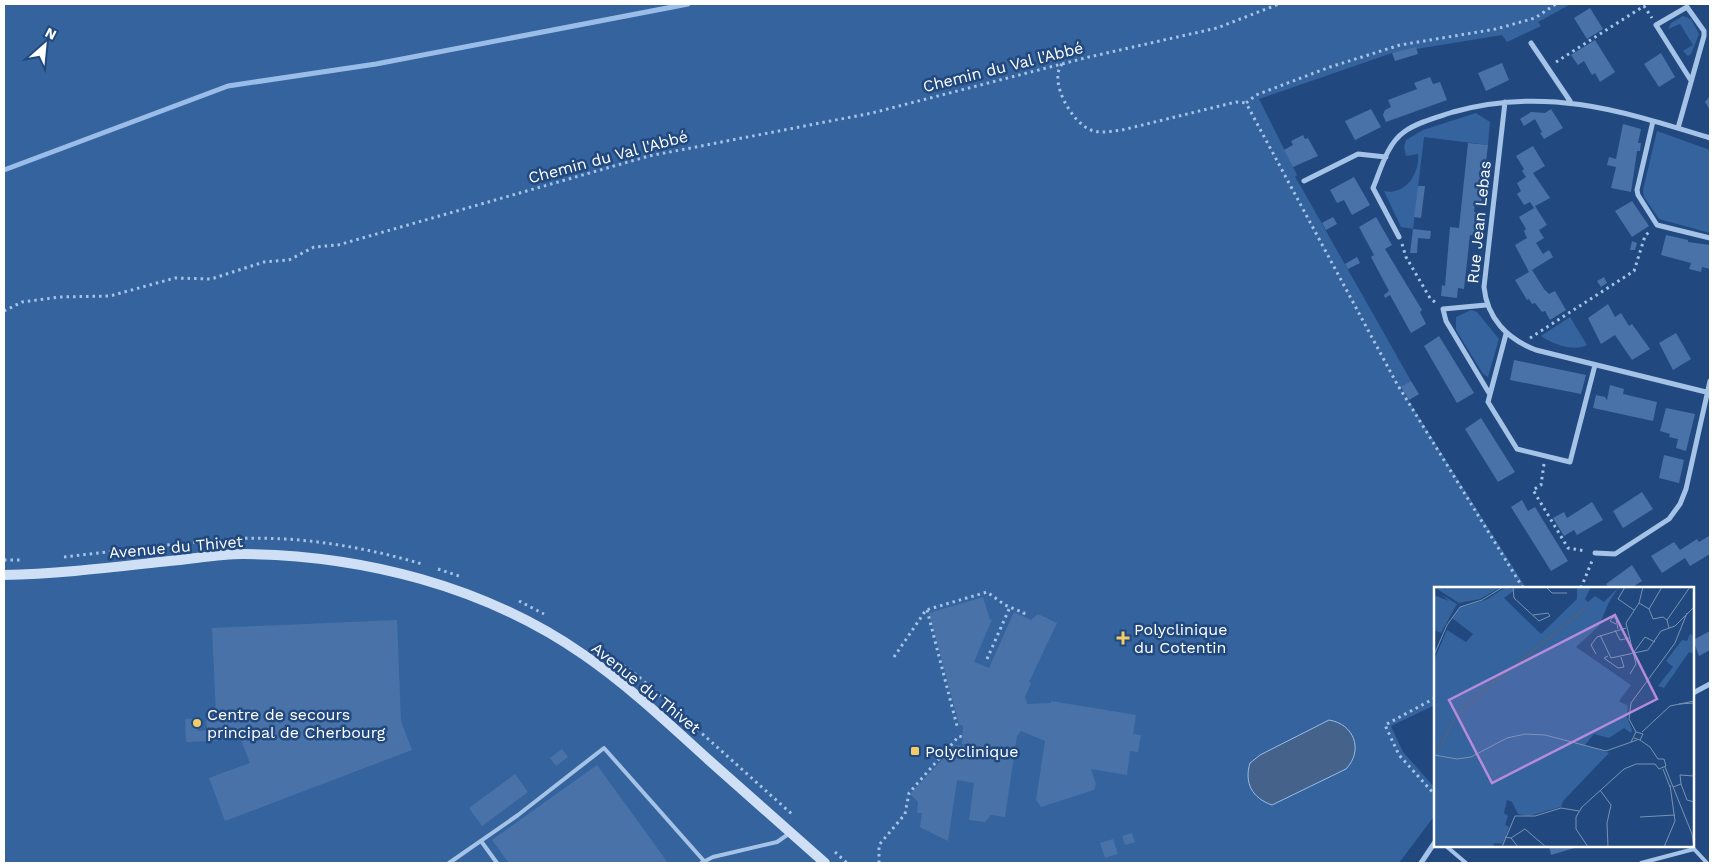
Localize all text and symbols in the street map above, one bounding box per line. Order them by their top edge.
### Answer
north arrow [20,20,70,70]
text: N [43,24,59,43]
street label: Chemin du Val l'Abbé [921,38,1085,96]
street label: Chemin du Val l'Abbé [526,127,690,187]
street label: Rue Jean Lebas [1463,160,1495,284]
street label: Avenue du Thivet [108,532,244,562]
inset map [1434,587,1694,847]
place label: Polyclinique du Cotentin [1134,620,1227,657]
marker: Polyclinique du Cotentin [1116,631,1130,645]
street label: Avenue du Thivet [588,638,704,738]
place label: Centre de secours principal de Cherbourg [207,705,386,742]
marker: Centre de secours principal de Cherbourg [191,717,203,729]
place label: Polyclinique [925,742,1018,761]
marker: Polyclinique [909,745,921,757]

